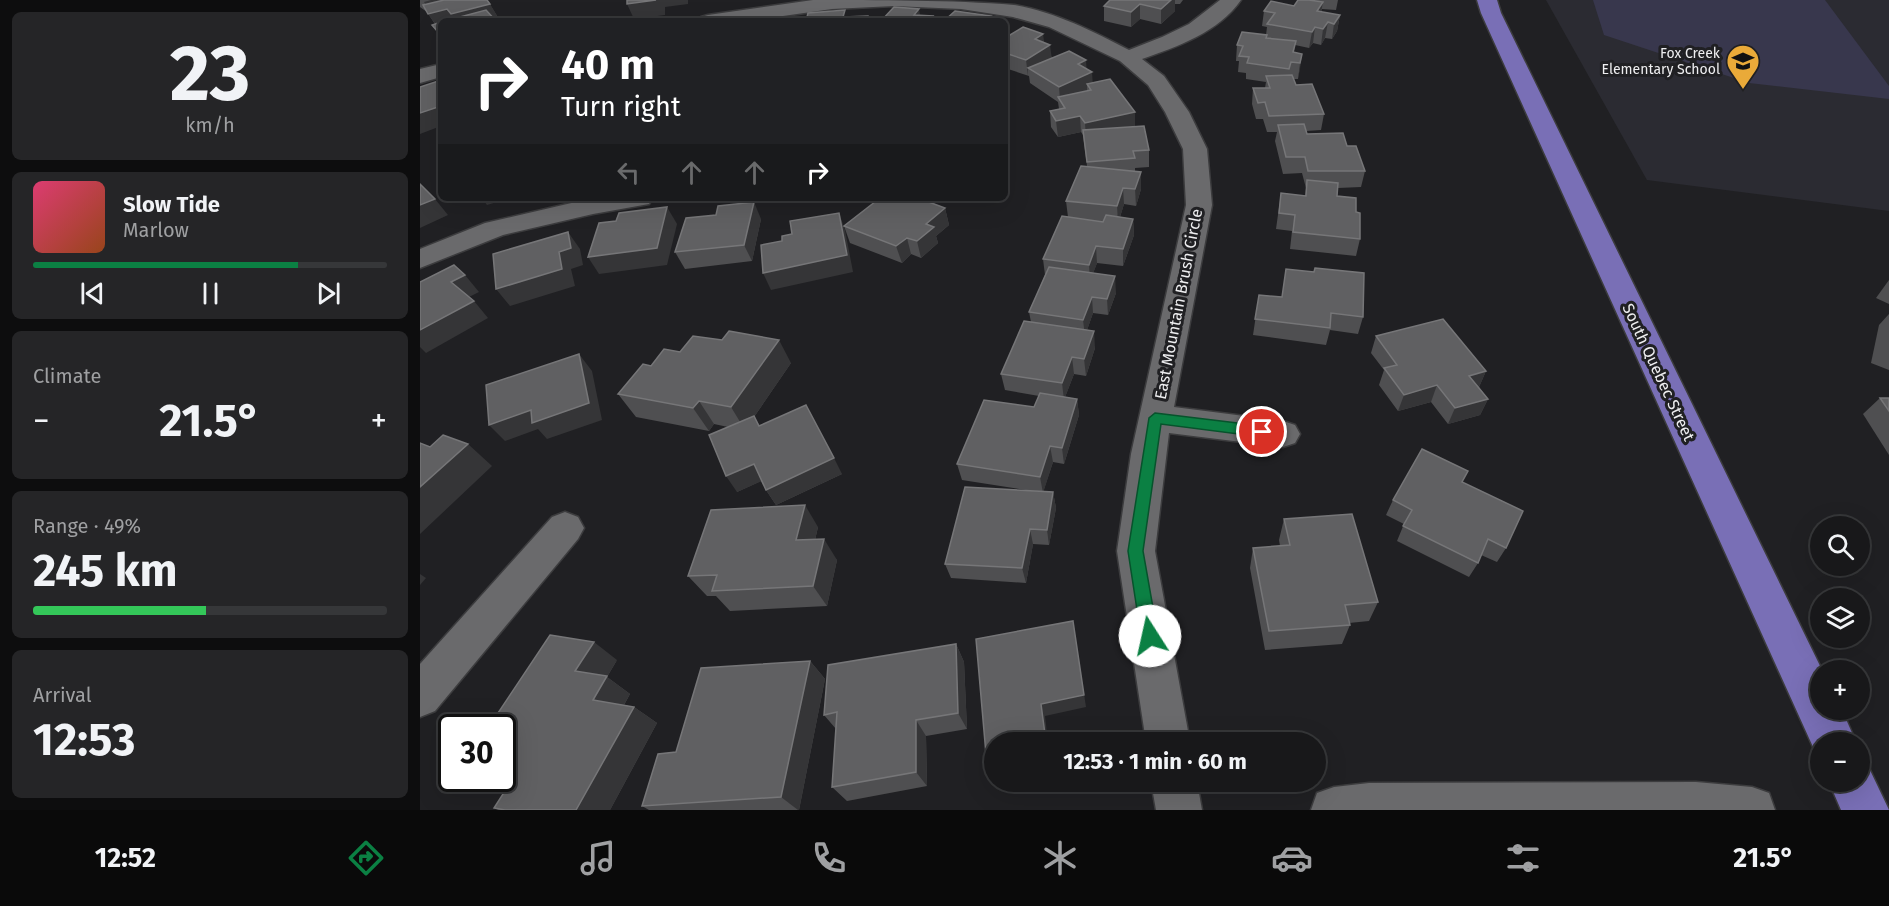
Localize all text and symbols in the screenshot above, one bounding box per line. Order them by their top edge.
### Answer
text: 23 [170,27,250,121]
text: 40 m [561,40,655,90]
icon: right [462,42,540,120]
school or university icon: Fox Creek Elementary School [1725,43,1761,90]
place label: Fox Creek Elementary School [1602,45,1721,78]
text: Turn right [561,91,681,123]
text: km/h [185,113,235,137]
icon: left [612,156,645,189]
icon: ahead [675,156,708,189]
icon: ahead [738,156,771,189]
icon: right [801,156,834,189]
text: Slow Tide [123,191,220,218]
street label: East Mountain Brush Circle [1151,207,1206,401]
text: Marlow [123,218,189,242]
icon: previous [76,277,109,310]
icon: pause [194,277,227,310]
icon: next [312,277,345,310]
street label: South Quebec Street [1618,300,1699,444]
text: Climate [33,364,101,388]
text: 21.5° [159,394,261,448]
text: − [33,401,50,441]
text: + [371,401,387,441]
pin [1236,406,1287,457]
icon: arrive [1245,415,1278,448]
text: Range · 49% [33,514,141,538]
map controls [1810,516,1870,792]
button: search [1810,516,1870,576]
text: 245 km [33,544,178,598]
button: layers [1810,588,1870,648]
position arrow [1118,604,1182,668]
button: + [1810,660,1870,720]
text: Arrival [33,683,92,707]
text: 12:53 [33,713,135,767]
speed limit sign: 30 [438,714,516,792]
button: − [1810,732,1870,792]
text: 12:53 · 1 min · 60 m [1063,748,1247,775]
icon: directions [345,837,387,879]
icon: music [577,837,619,879]
icon: phone [808,837,850,879]
icon: climate [1039,837,1081,879]
icon: car [1271,837,1313,879]
icon: filters [1502,837,1544,879]
text: 12:52 [95,842,156,874]
text: 21.5° [1733,842,1794,874]

